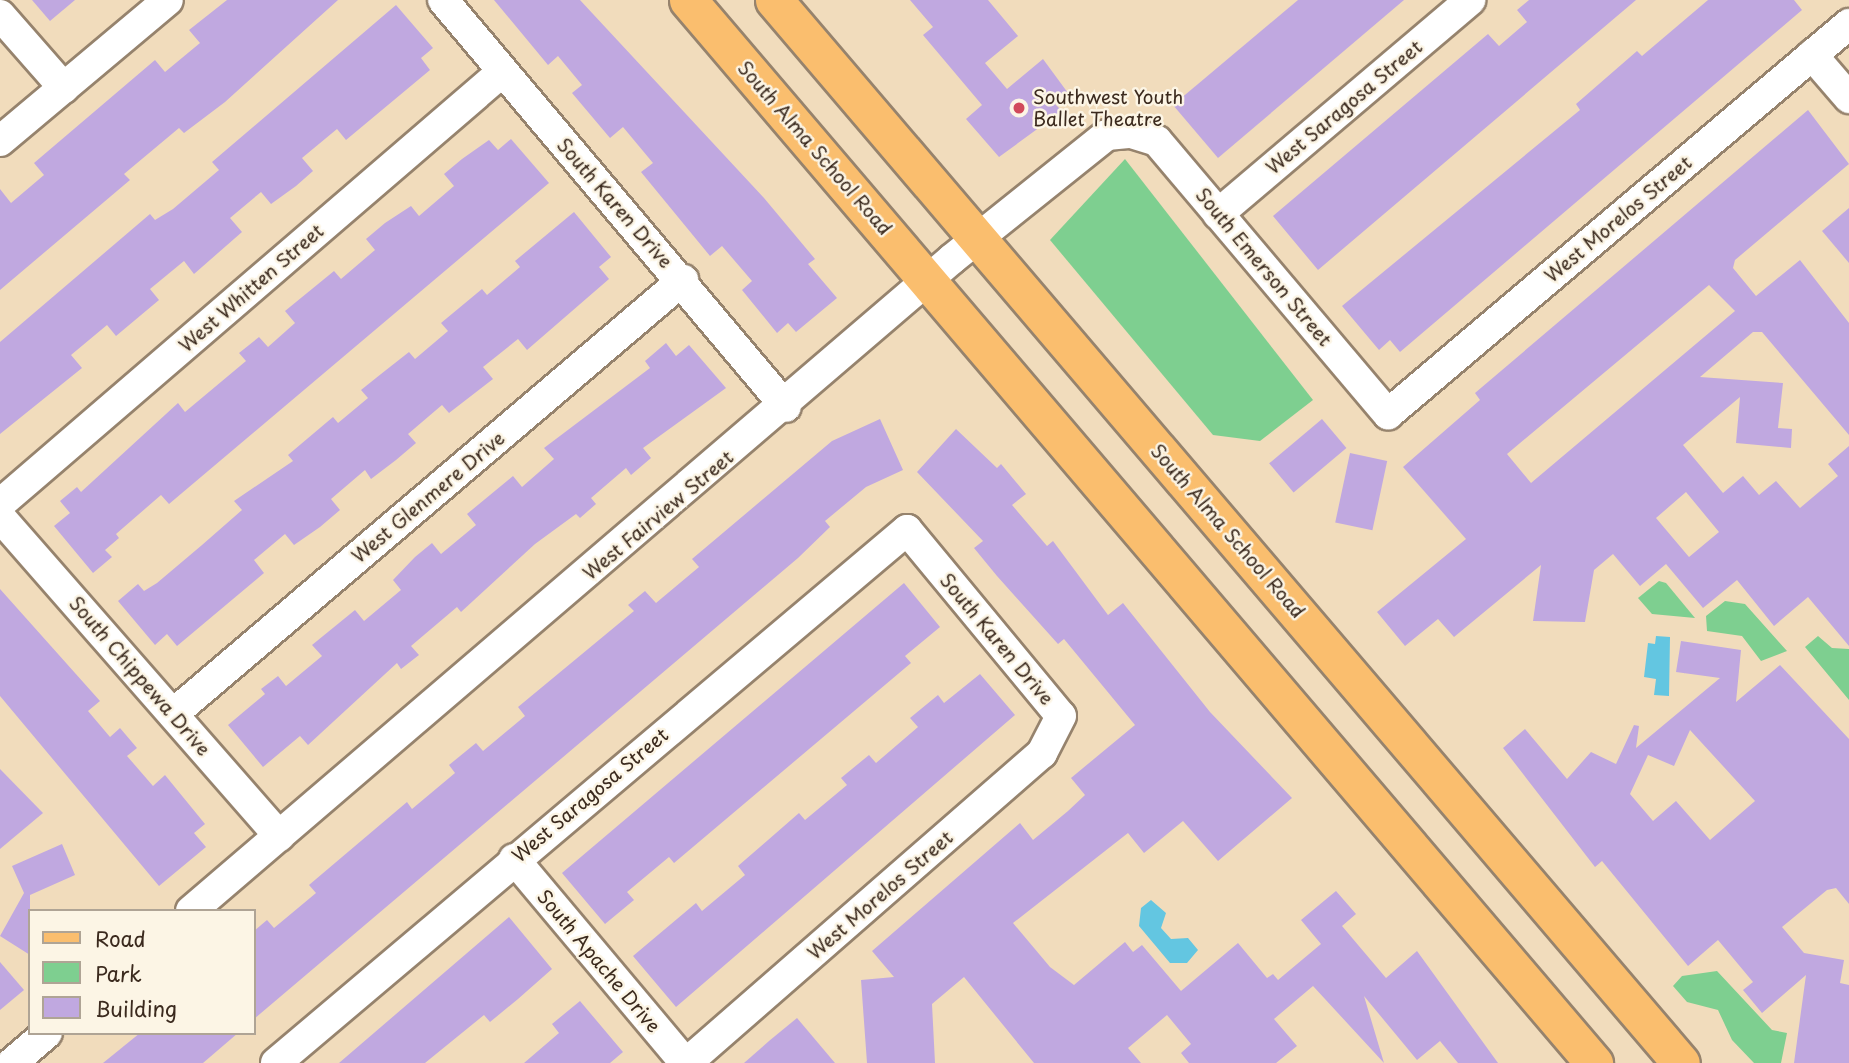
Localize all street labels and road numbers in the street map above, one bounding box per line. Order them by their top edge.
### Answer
street label: West Saragosa Street [1261,35,1427,179]
street label: South Alma School Road [732,55,898,241]
street label: South Karen Drive [552,133,678,273]
street label: West Morelos Street [1539,150,1697,288]
street label: South Emerson Street [1191,183,1337,351]
street label: West Whitten Street [174,219,328,357]
street label: West Glenmere Drive [347,426,509,568]
street label: South Alma School Road [1145,438,1311,624]
street label: West Fairview Street [578,445,738,585]
street label: South Karen Drive [935,568,1059,710]
street label: South Chippewa Drive [65,592,215,760]
street label: West Saragosa Street [507,723,673,867]
street label: West Morelos Street [802,825,958,965]
street label: South Apache Drive [532,884,666,1038]

